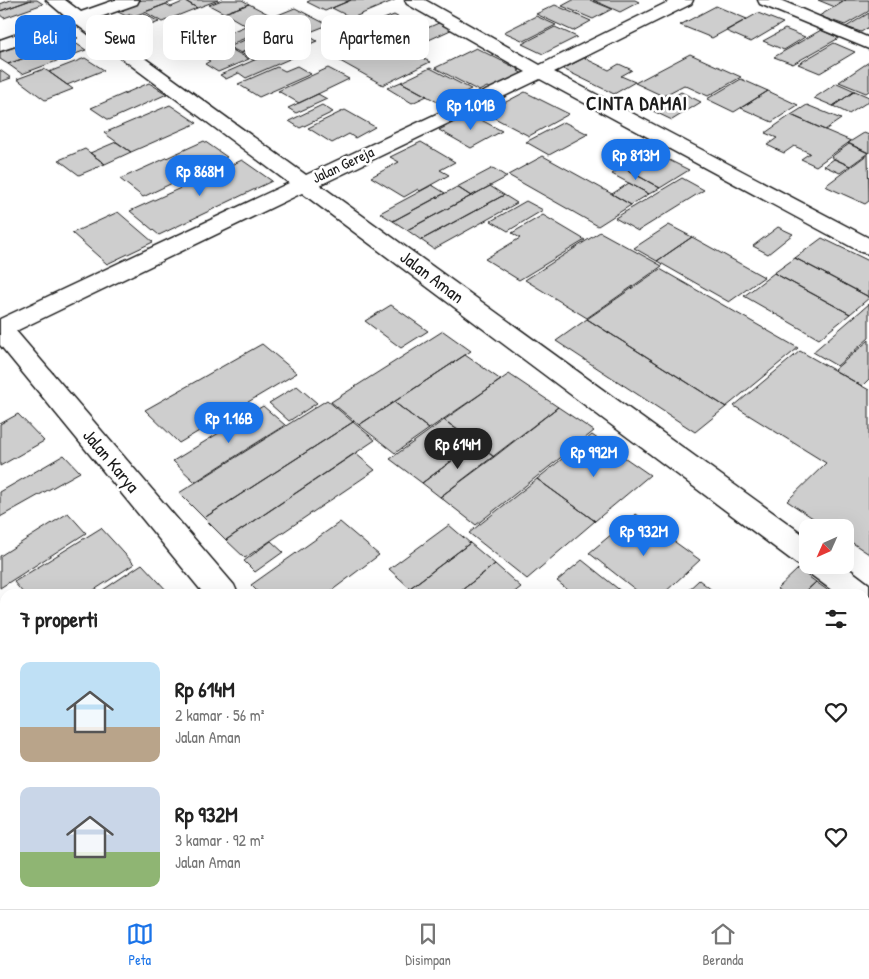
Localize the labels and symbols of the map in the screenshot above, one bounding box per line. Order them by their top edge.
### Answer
pin: Rp 1.01B [419,88,523,131]
district label: CINTA DAMAI [586,90,688,116]
pin: Rp 813M [590,138,682,181]
street label: Jalan Gereja [309,141,377,188]
pin: Rp 868M [154,154,246,197]
street label: Jalan Aman [395,244,469,309]
pin: Rp 1.16B [177,402,281,444]
street label: Jalan Karya [77,424,145,498]
pin: Rp 614M [412,428,504,470]
pin: Rp 992M [548,436,640,478]
pin: Rp 932M [598,514,690,557]
north arrow [799,519,854,574]

